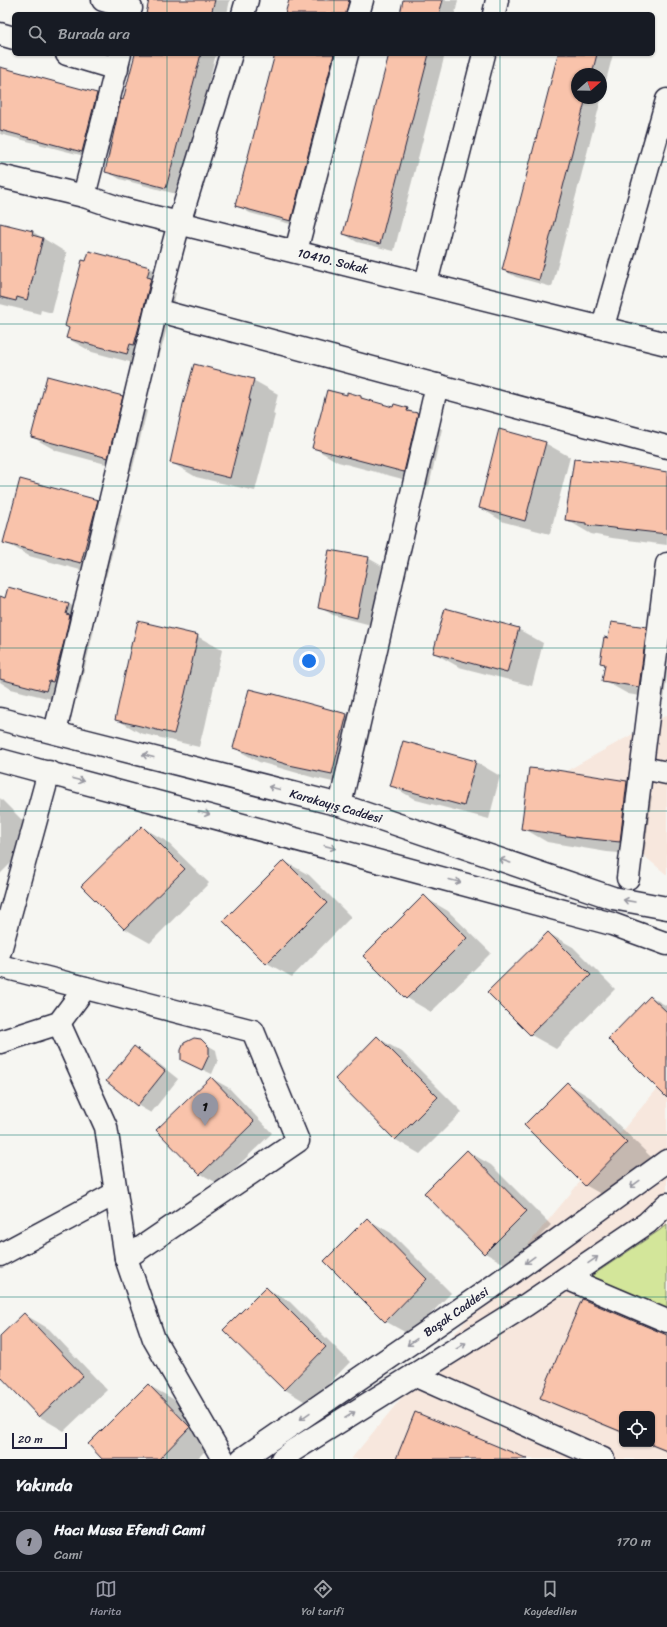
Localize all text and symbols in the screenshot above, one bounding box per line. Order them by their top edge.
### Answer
search box [12,12,655,56]
text: Burada ara [58,21,130,47]
icon: search [26,23,48,45]
north arrow [571,68,607,104]
street label: 10410. Sokak [295,242,371,281]
your location [299,651,319,671]
one-way arrow [142,752,155,760]
one-way arrow [72,777,85,784]
street label: Karakayış Caddesi [287,782,385,830]
one-way arrow [268,784,281,792]
one-way arrow [197,810,210,817]
one-way arrow [323,844,336,851]
one-way arrow [499,857,511,865]
one-way arrow [448,878,461,885]
one-way arrow [622,897,635,905]
pin: 1 [192,1093,218,1126]
one-way arrow [630,1180,641,1188]
one-way arrow [524,1256,535,1264]
one-way arrow [587,1256,598,1264]
street label: Başak Caddesi [419,1281,494,1343]
one-way arrow [406,1338,417,1346]
one-way arrow [455,1342,466,1350]
one-way arrow [344,1411,355,1419]
map controls [619,1411,655,1447]
button: locate [619,1411,655,1447]
one-way arrow [299,1412,310,1420]
text: 20 m [18,1430,43,1449]
scale bar [12,1431,67,1450]
text: Yakında [16,1470,72,1500]
text: Hacı Musa Efendi Cami [54,1517,205,1543]
text: 1 [26,1530,32,1553]
text: 170 m [616,1530,651,1553]
text: Cami [54,1543,82,1566]
tab: Harita [90,1578,121,1621]
tab: Yol tarifi [301,1578,344,1621]
tab: Kaydedilen [524,1578,577,1621]

